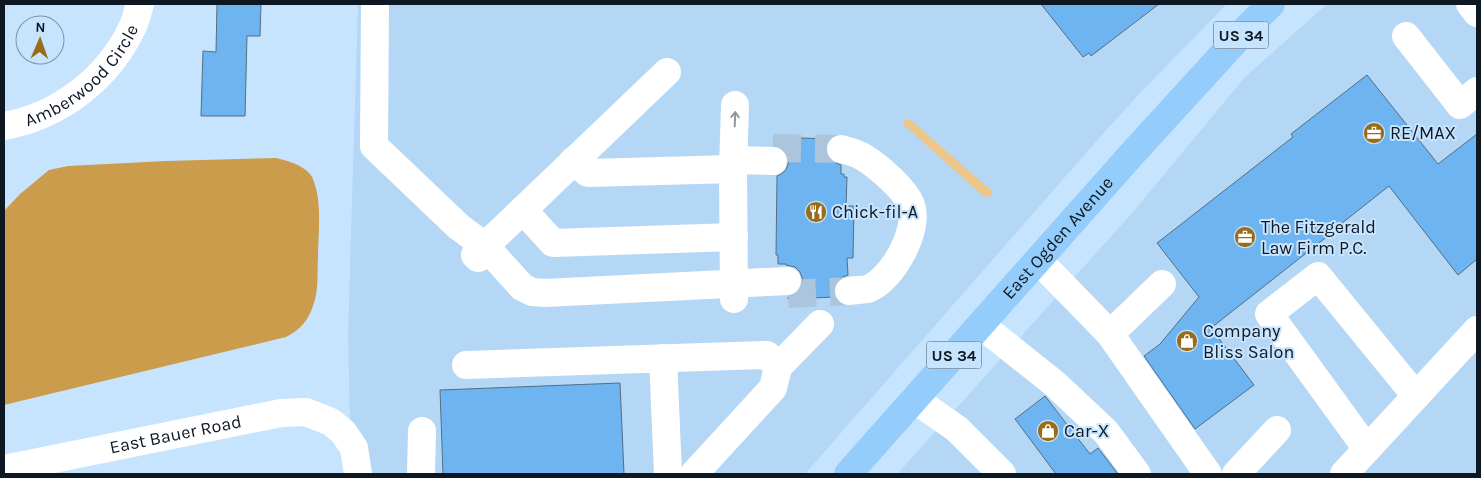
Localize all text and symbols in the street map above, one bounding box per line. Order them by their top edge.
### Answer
north arrow [15,15,65,65]
text: N [35,19,46,36]
street label: Amberwood Circle [22,21,143,131]
road number: US 34 [1214,22,1268,48]
one-way arrow [730,112,739,128]
office icon: RE/MAX [1362,121,1386,145]
place label: RE/MAX [1390,122,1456,144]
street label: East Ogden Avenue [998,172,1118,304]
restaurant icon: Chick-fil-A [804,200,828,224]
place label: Chick-fil-A [832,201,918,223]
place label: The Fitzgerald Law Firm P.C. [1261,216,1376,259]
office icon: The Fitzgerald Law Firm P.C. [1233,225,1257,249]
place label: Company Bliss Salon [1203,320,1294,363]
shop icon: Company Bliss Salon [1175,329,1199,353]
road number: US 34 [926,342,982,368]
street label: East Bauer Road [108,410,243,458]
shop icon: Car-X [1036,419,1060,443]
place label: Car-X [1064,420,1109,442]

